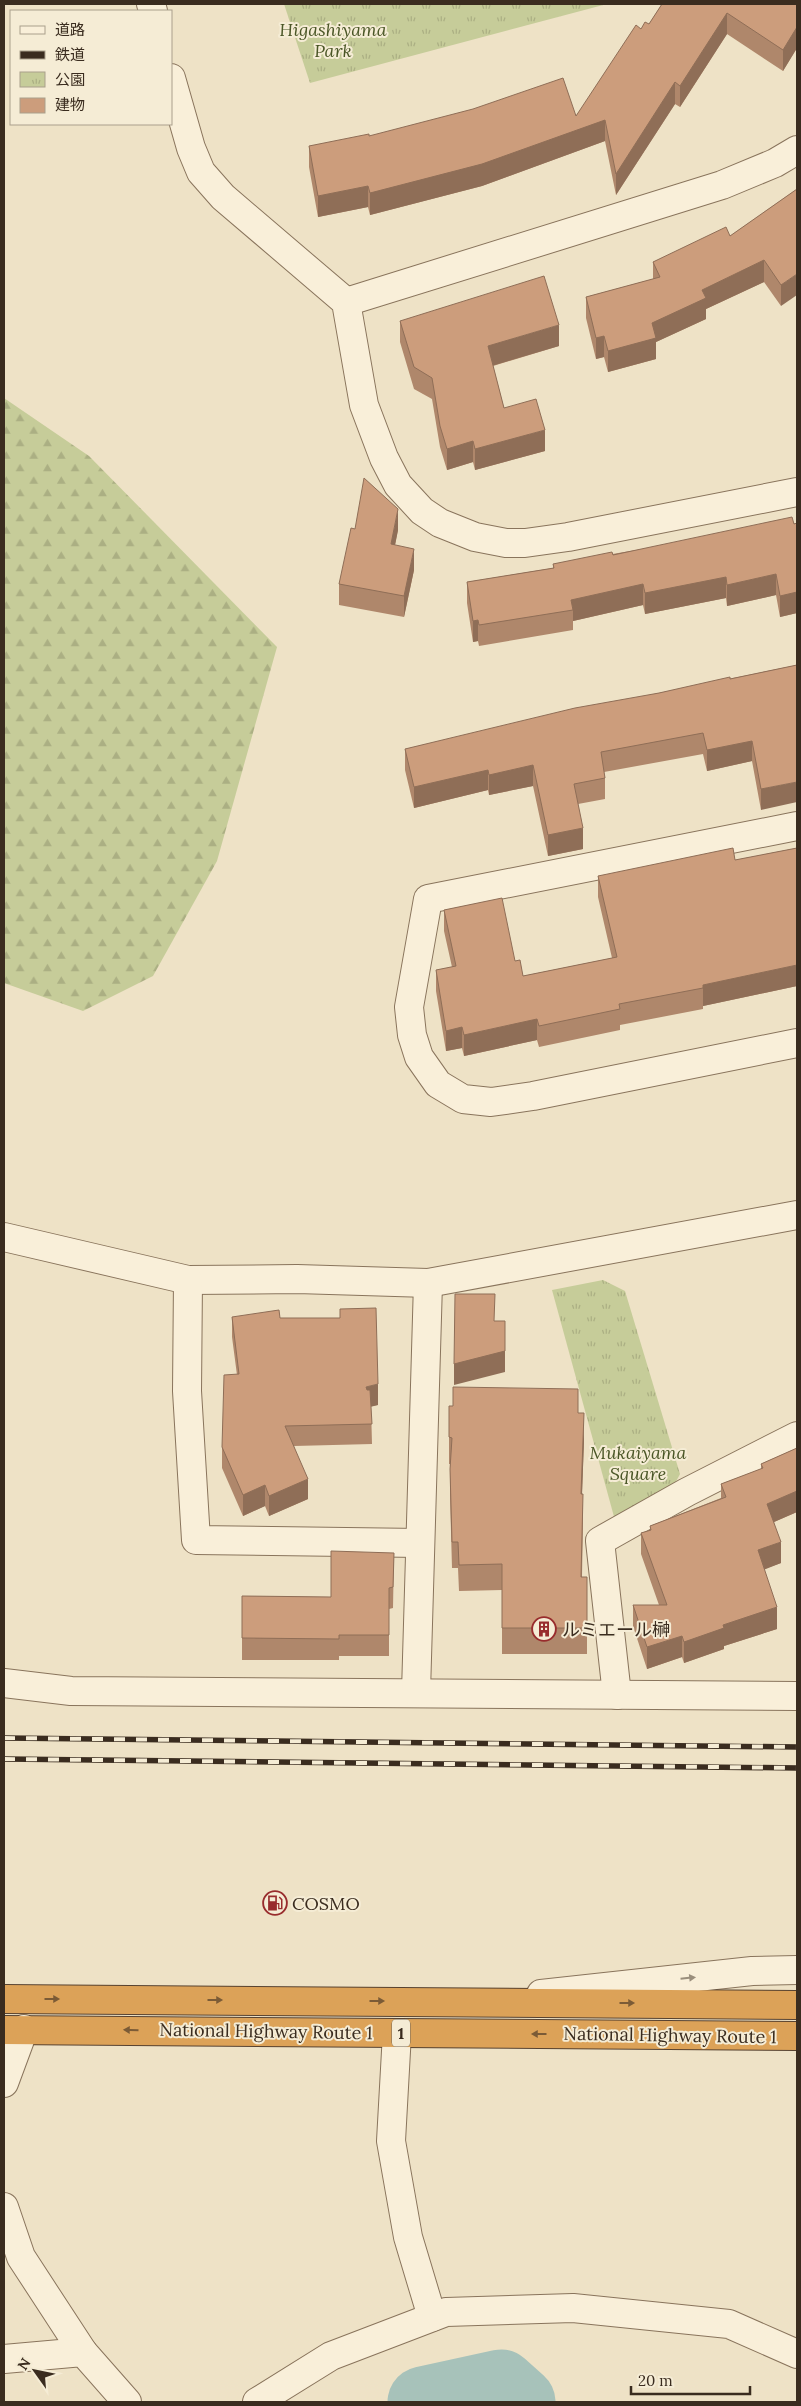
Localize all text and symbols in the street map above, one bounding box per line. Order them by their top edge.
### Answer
legend [10,10,172,125]
park label: Higashiyama Park [279,18,387,62]
text: 道路 [55,20,85,39]
text: 鉄道 [55,45,85,64]
text: 公園 [55,70,85,89]
text: 建物 [55,95,85,114]
park label: Mukaiyama Square [590,1441,687,1485]
building icon: ルミエール榊 [531,1616,557,1642]
place label: ルミエール榊 [562,1618,670,1641]
fuel station icon: COSMO [262,1890,288,1916]
place label: COSMO [292,1892,360,1915]
one-way arrow [680,1974,696,1982]
one-way arrow [45,1995,61,2003]
one-way arrow [207,1996,223,2004]
one-way arrow [370,1998,386,2006]
one-way arrow [620,1999,636,2007]
street label: National Highway Route 1 [159,2018,373,2044]
road number: 1 [392,2020,410,2046]
street label: National Highway Route 1 [563,2022,777,2048]
one-way arrow [123,2026,139,2034]
one-way arrow [530,2030,546,2038]
north arrow [10,2346,60,2396]
text: N [14,2354,35,2373]
scale bar [631,2364,750,2396]
text: 20 m [638,2371,673,2390]

